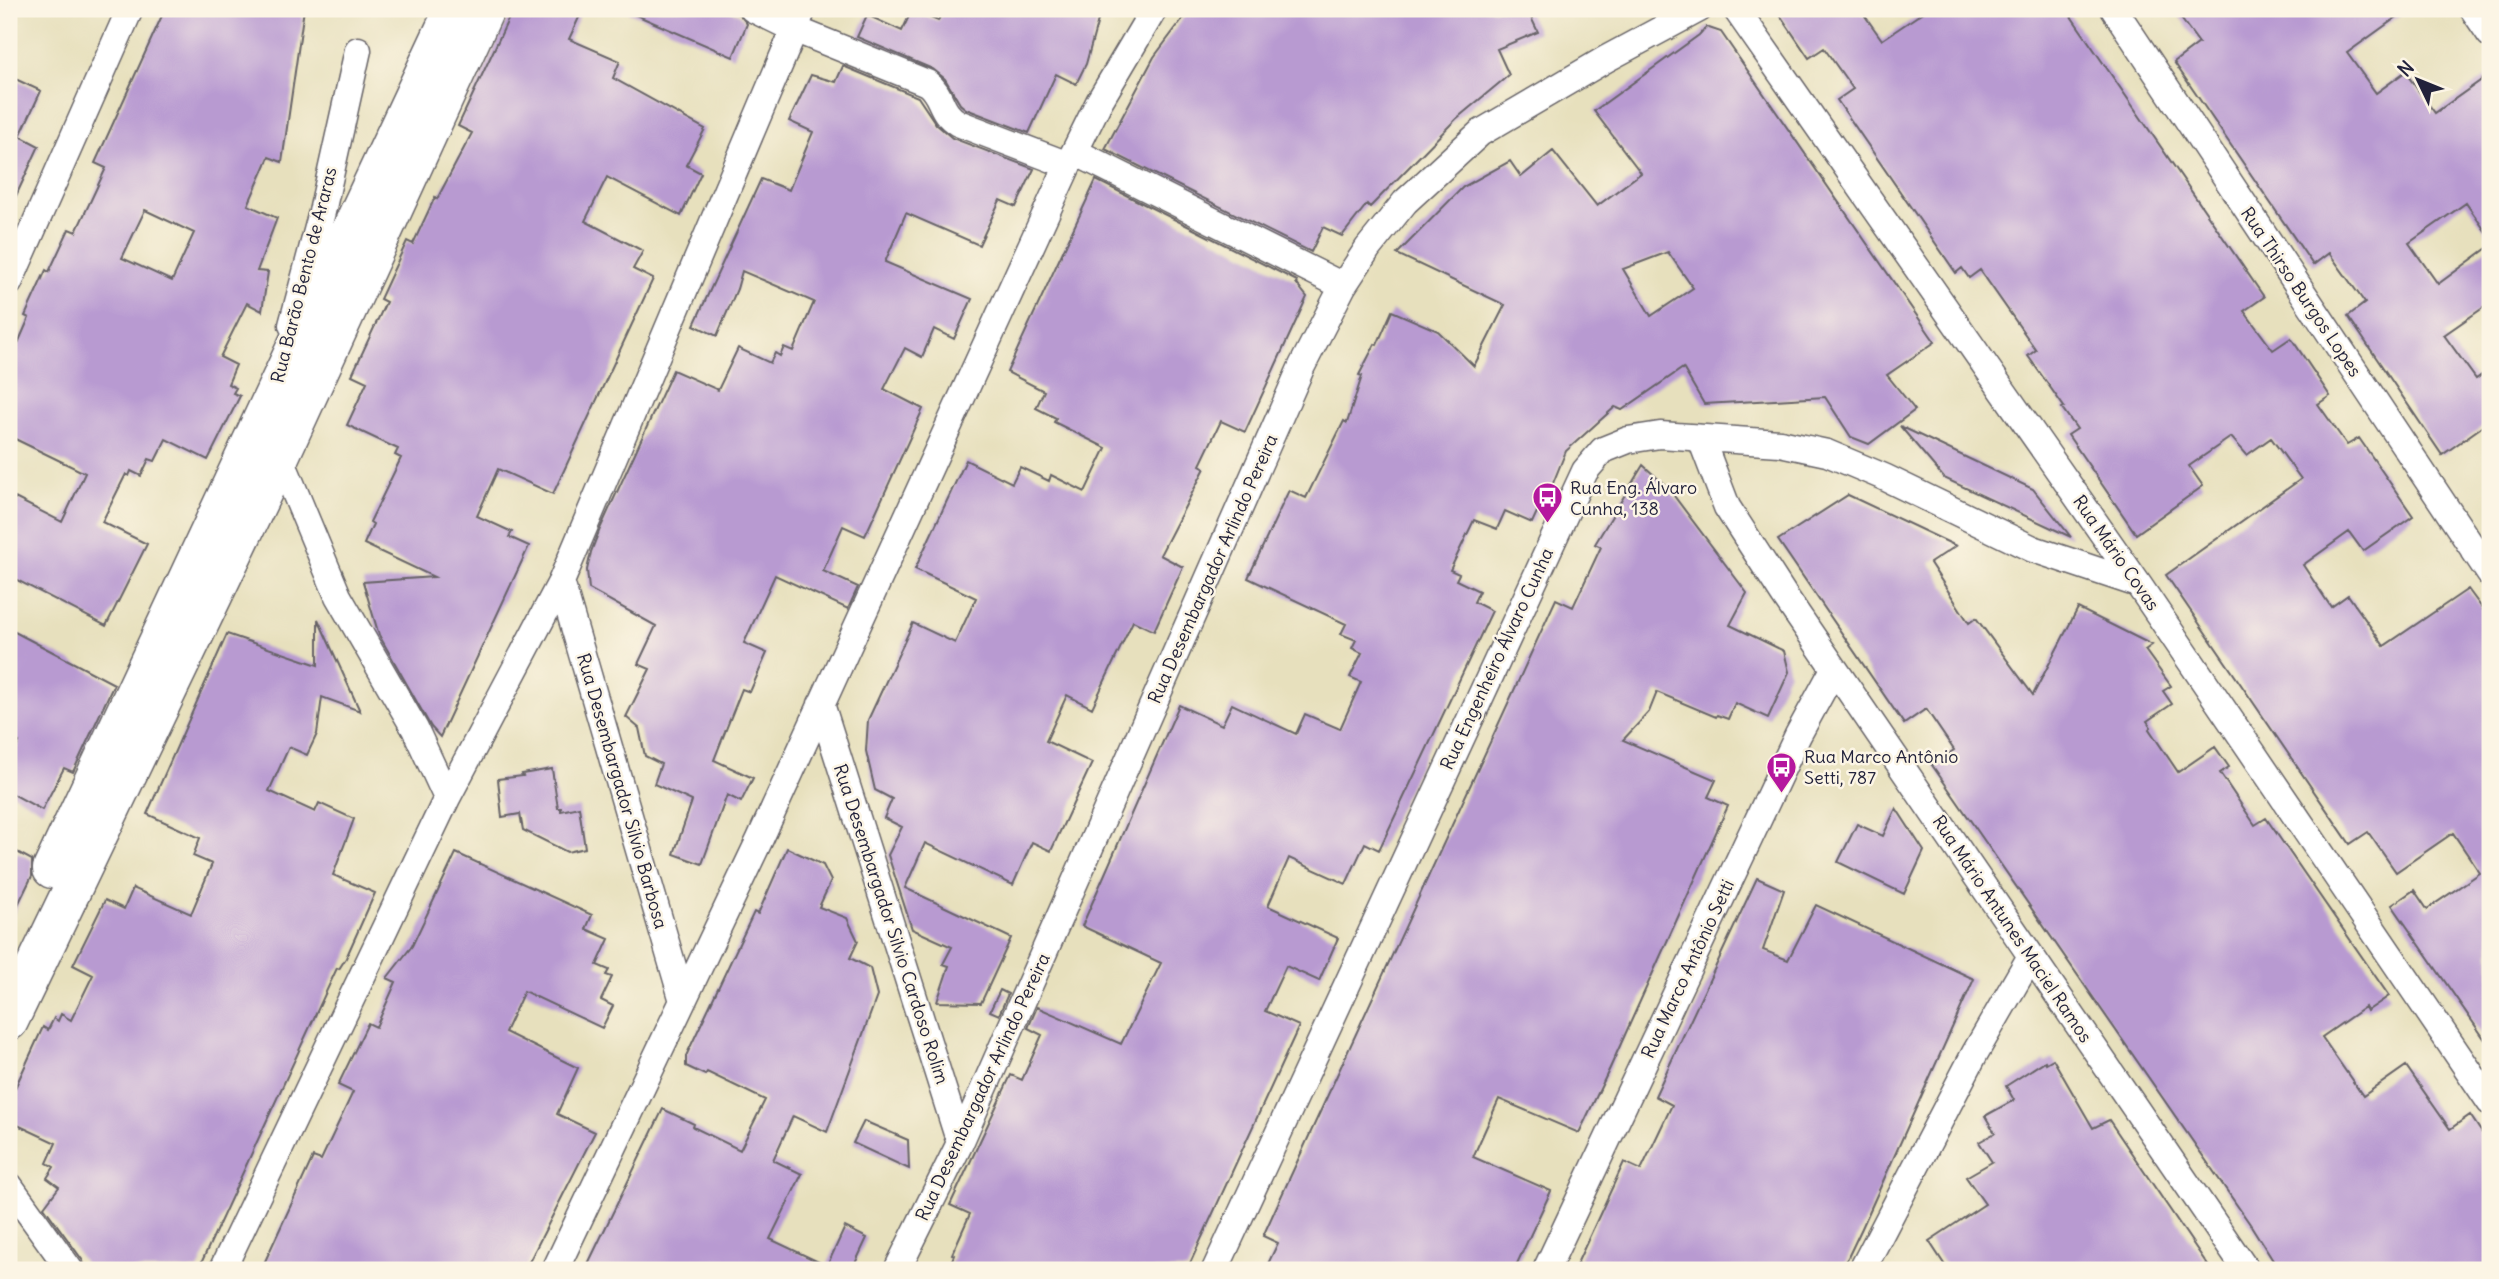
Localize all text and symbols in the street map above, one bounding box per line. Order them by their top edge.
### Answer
north arrow [2384,46,2454,116]
text: N [2392,55,2419,81]
street label: Rua Barão Bento de Araras [266,165,341,385]
street label: Rua Thirso Burgos Lopes [2236,202,2367,381]
street label: Rua Desembargador Arlindo Pereira [1143,430,1283,707]
place label: Rua Eng. Álvaro Cunha, 138 [1570,476,1697,520]
bus stop icon: Rua Eng. Álvaro Cunha, 138 [1530,481,1564,525]
street label: Rua Mário Covas [2068,491,2165,615]
street label: Rua Engenheiro Álvaro Cunha [1435,544,1558,773]
street label: Rua Desembargador Silvio Barbosa [572,650,673,931]
place label: Rua Marco Antônio Setti, 787 [1804,745,1958,789]
bus stop icon: Rua Marco Antônio Setti, 787 [1764,750,1798,794]
street label: Rua Desembargador Silvio Cardoso Rolim [829,761,954,1087]
street label: Rua Mário Antunes Maciel Ramos [1928,811,2097,1047]
street label: Rua Marco Antônio Setti [1636,876,1739,1062]
street label: Rua Desembargador Arlindo Pereira [910,949,1055,1224]

